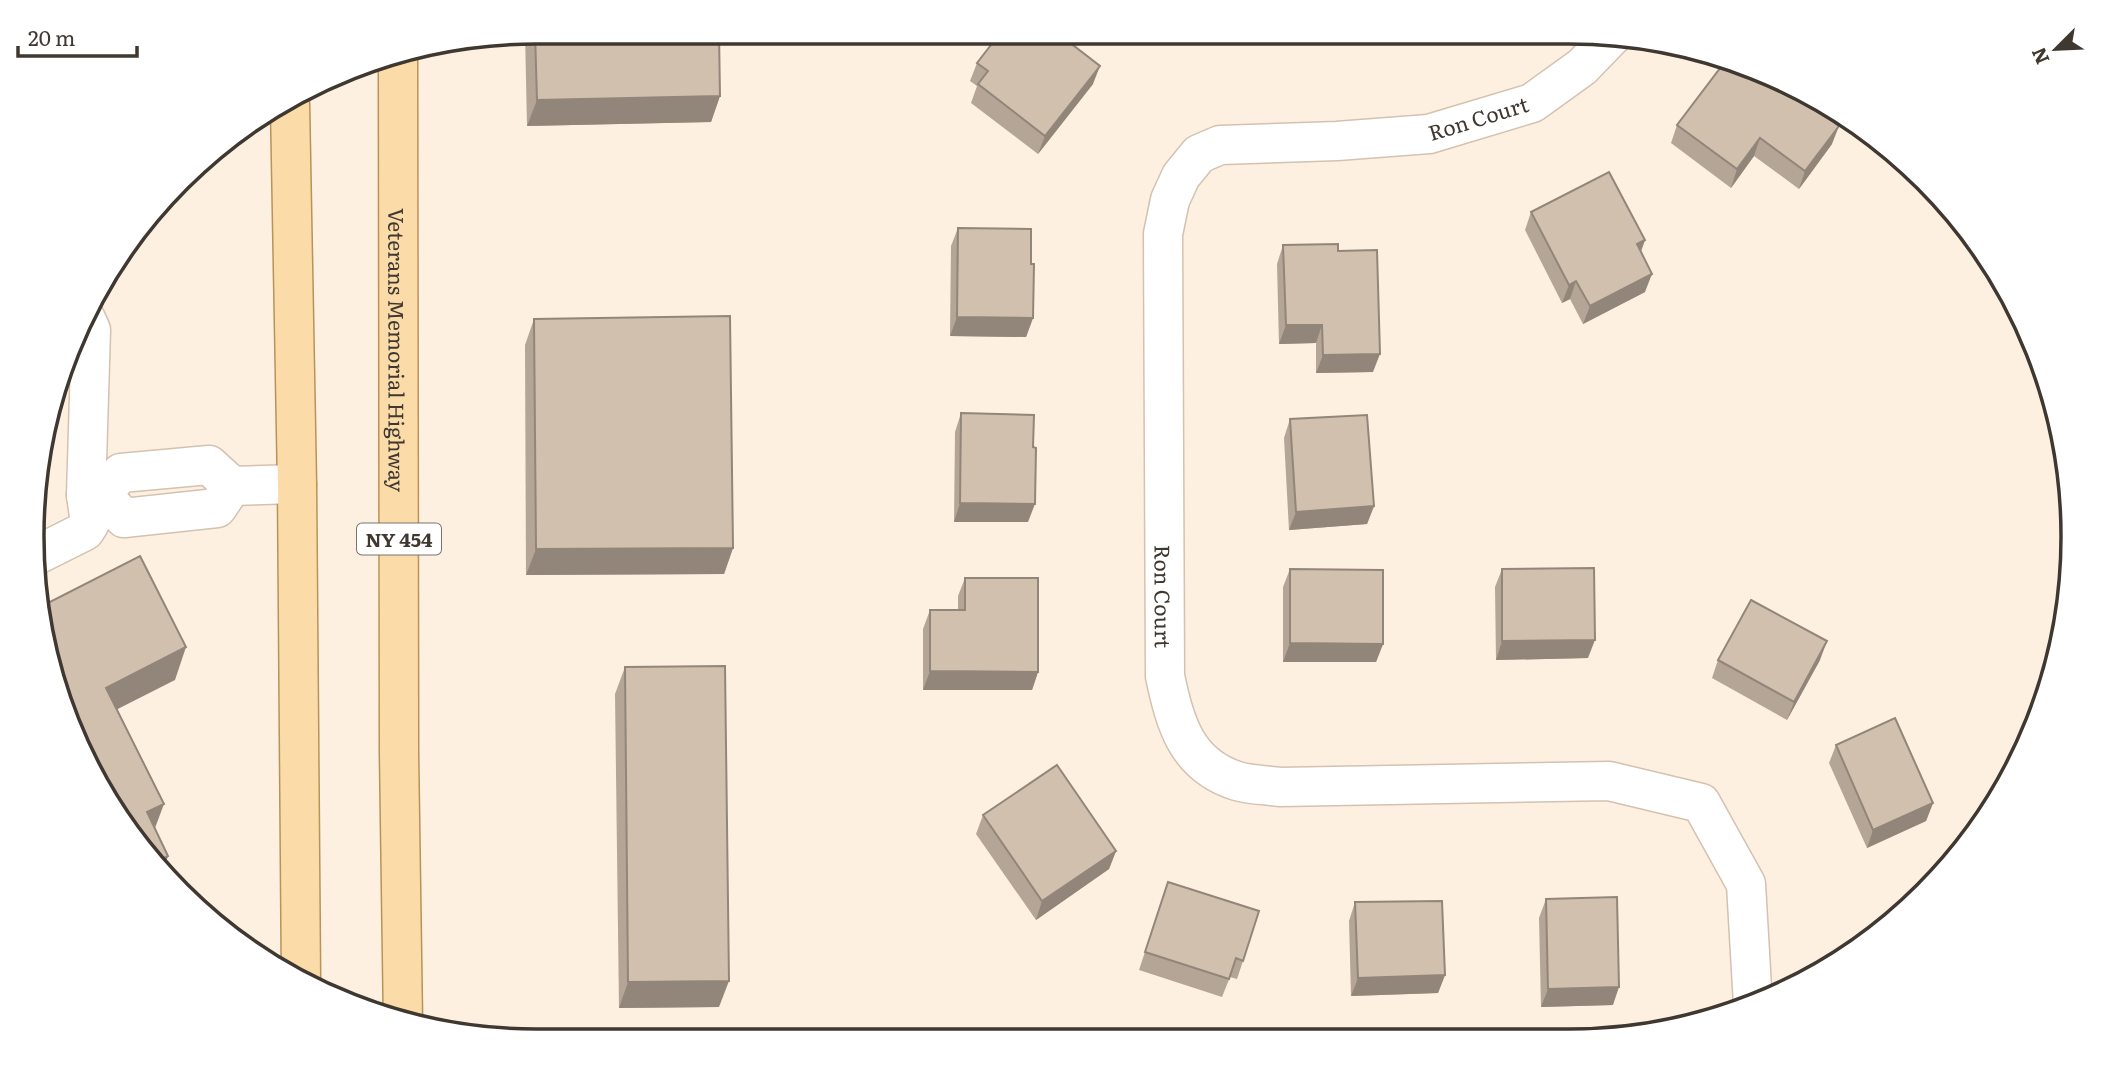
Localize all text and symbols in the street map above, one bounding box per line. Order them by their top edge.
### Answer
scale bar [18,14,136,58]
north arrow [2021,14,2091,84]
text: 20 m [28,21,75,52]
text: N [2024,43,2056,69]
street label: Ron Court [1424,87,1532,147]
street label: Veterans Memorial Highway [383,208,414,493]
road number: NY 454 [357,524,441,554]
street label: Ron Court [1149,545,1180,649]

